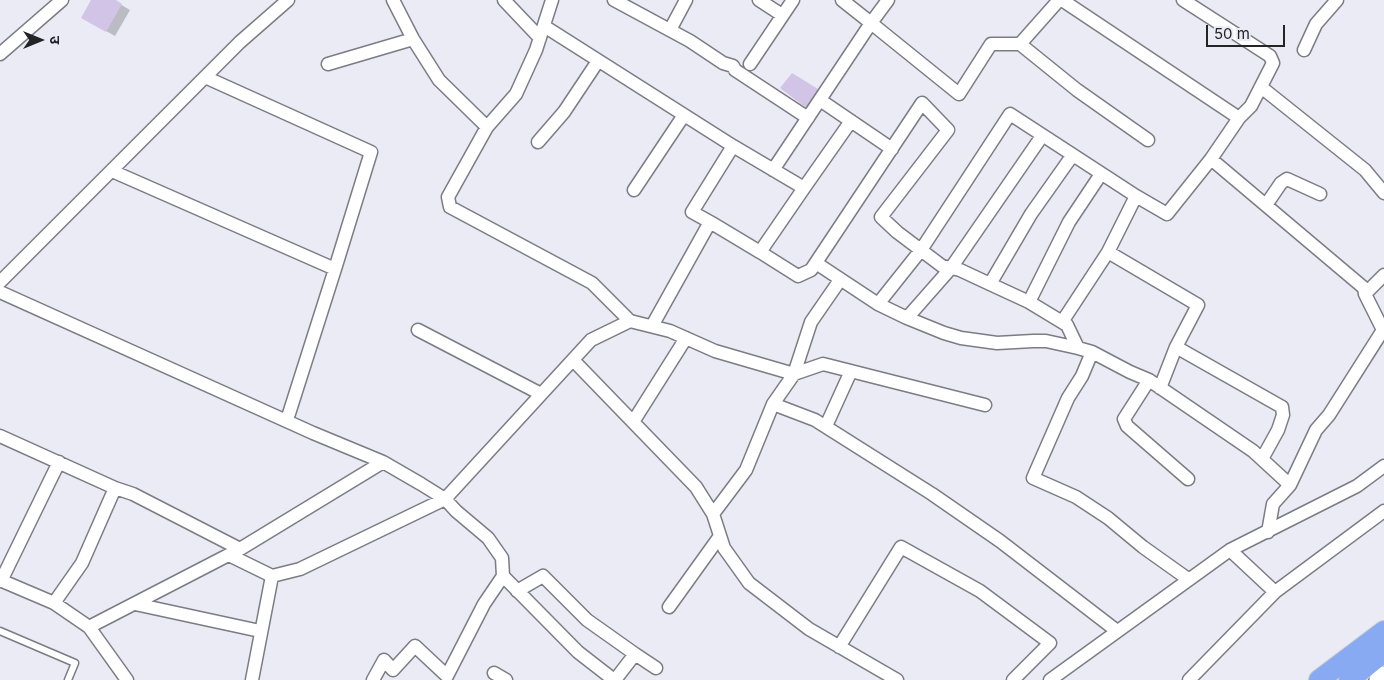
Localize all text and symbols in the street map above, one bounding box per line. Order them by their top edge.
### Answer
north arrow [15,15,65,65]
scale bar [1209,15,1288,47]
text: 50 m [1214,24,1250,43]
text: उ [47,36,64,44]

